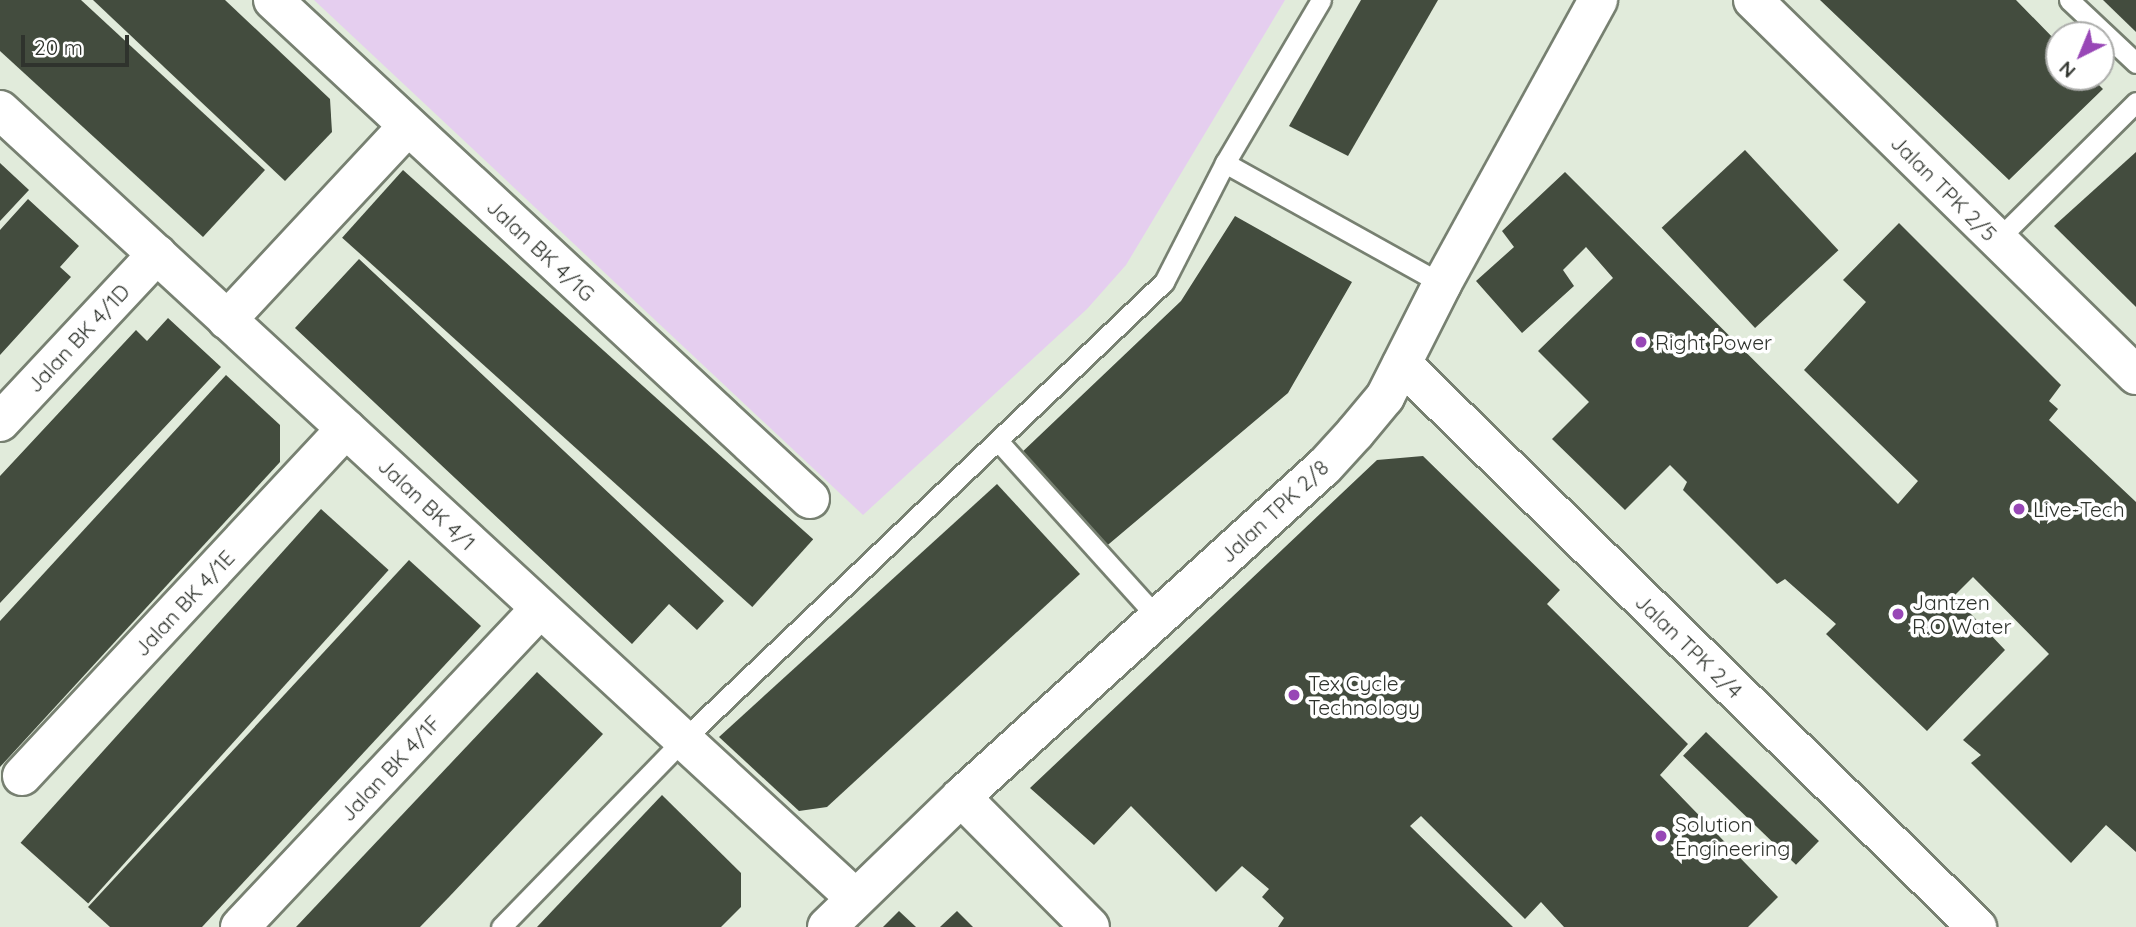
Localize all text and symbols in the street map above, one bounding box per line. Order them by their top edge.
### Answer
scale bar [24,21,133,65]
north arrow [2045,21,2115,91]
text: 20 m [34,34,83,60]
text: N [2054,56,2080,83]
street label: Jalan TPK 2/5 [1886,130,2002,246]
street label: Jalan BK 4/1G [482,194,600,306]
street label: Jalan BK 4/1D [22,279,134,397]
place label: Right Power [1655,329,1772,355]
marker: Right Power [1633,334,1649,350]
street label: Jalan BK 4/1 [373,453,481,555]
street label: Jalan TPK 2/8 [1215,454,1333,568]
place label: Live-Tech [2033,496,2125,522]
marker: Live-Tech [2011,501,2027,517]
street label: Jalan BK 4/1E [129,545,239,661]
street label: Jalan TPK 2/4 [1630,589,1748,703]
place label: Jantzen R.O Water [1912,589,2011,639]
marker: Jantzen R.O Water [1890,606,1906,622]
place label: Tex Cycle Technology [1308,670,1420,720]
marker: Tex Cycle Technology [1286,687,1302,703]
street label: Jalan BK 4/1F [335,710,445,826]
place label: Solution Engineering [1675,811,1790,861]
marker: Solution Engineering [1653,828,1669,844]

